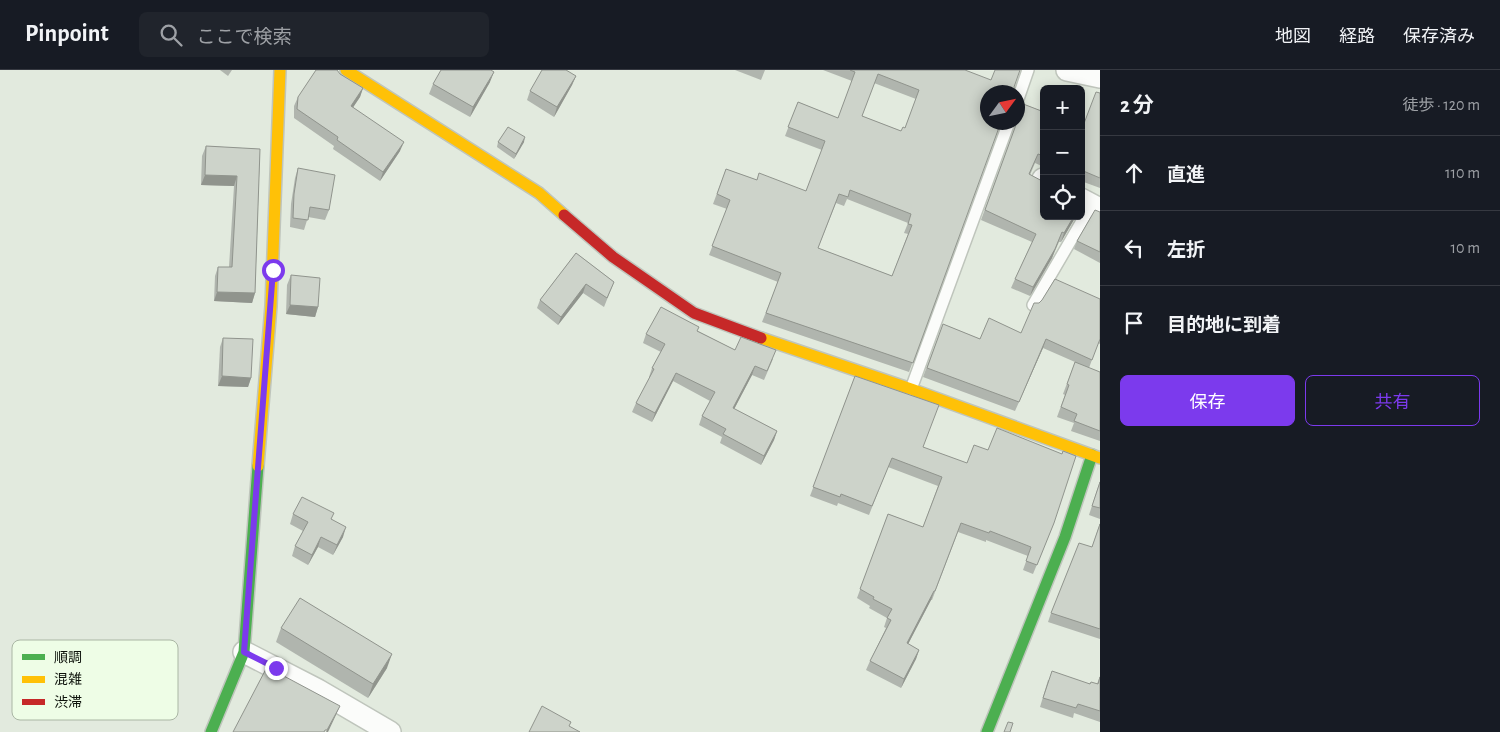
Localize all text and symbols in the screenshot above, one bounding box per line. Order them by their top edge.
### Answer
search box [139,12,489,57]
icon: search [157,21,185,49]
text: Pinpoint [25,22,109,46]
text: ここで検索 [197,28,292,47]
text: 地図 [1275,28,1311,46]
text: 経路 [1339,28,1375,46]
text: 保存済み [1403,28,1475,46]
north arrow [980,85,1025,130]
map controls [1040,85,1085,220]
button: + [1040,85,1085,130]
text: 2 分 [1120,95,1154,116]
text: 徒歩 · 120 m [1402,97,1480,113]
button: − [1040,130,1085,175]
icon: ahead [1120,159,1148,187]
text: 110 m [1445,165,1480,181]
text: 直進 [1167,166,1205,185]
button: locate [1040,175,1085,220]
icon: left [1120,234,1148,262]
text: 10 m [1451,240,1480,256]
text: 左折 [1167,241,1205,260]
route start [262,259,285,282]
icon: arrive [1120,309,1148,337]
text: 目的地に到着 [1167,316,1281,335]
button: 保存 [1120,375,1295,426]
button: 共有 [1305,375,1480,426]
legend [12,640,178,720]
text: 順調 [54,651,82,665]
route end [265,657,288,680]
text: 混雑 [54,671,82,687]
text: 渋滞 [54,695,82,710]

